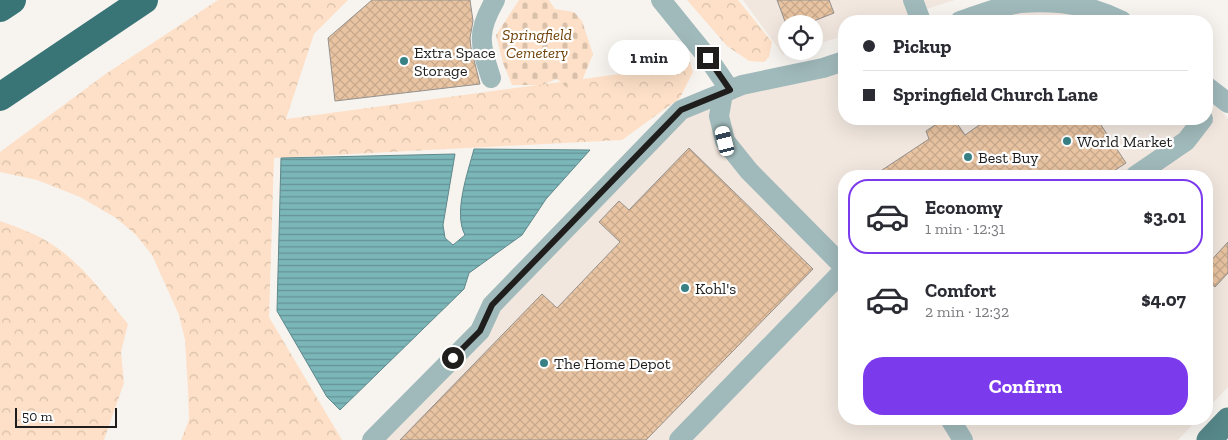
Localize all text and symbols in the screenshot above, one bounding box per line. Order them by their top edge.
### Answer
map controls [778,15,823,60]
button: locate [778,15,823,60]
park label: Springfield Cemetery [502,25,572,62]
text: Pickup [893,35,951,58]
callout: 1 min [608,40,690,76]
place label: Extra Space Storage [414,43,496,80]
route end [697,47,719,69]
text: 1 min [630,48,668,67]
marker: Extra Space Storage [398,55,410,67]
text: Springfield Church Lane [893,83,1098,106]
car [714,125,735,157]
place label: World Market [1077,132,1173,151]
marker: World Market [1061,135,1073,147]
place label: Best Buy [978,148,1039,167]
marker: Best Buy [962,151,974,163]
icon: car [865,194,910,239]
text: Economy [925,196,1003,219]
text: $3.01 [1144,205,1186,228]
text: 1 min · 12:31 [925,219,1005,238]
icon: car [865,277,910,322]
place label: Kohl's [695,279,736,298]
text: Comfort [925,279,996,302]
marker: Kohl's [679,282,691,294]
text: $4.07 [1141,288,1186,311]
text: 2 min · 12:32 [925,302,1009,321]
route start [442,347,464,369]
place label: The Home Depot [554,354,671,373]
marker: The Home Depot [538,357,550,369]
button: Confirm [863,357,1188,415]
scale bar [15,405,118,428]
text: 50 m [22,408,53,425]

